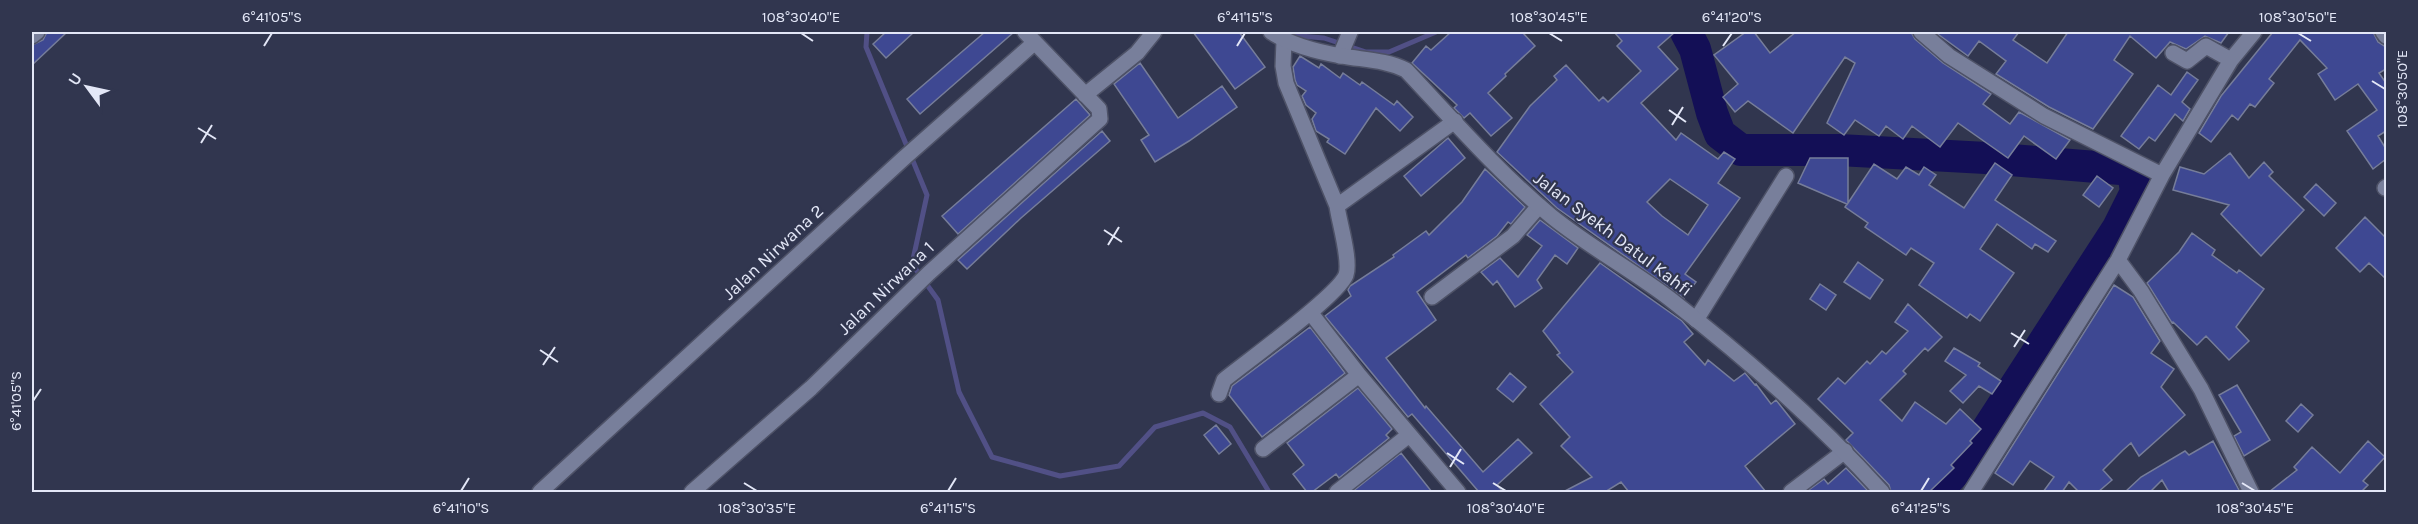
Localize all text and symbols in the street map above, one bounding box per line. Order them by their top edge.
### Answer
text: 6°41'05"S [242,8,302,26]
text: 108°30'40"E [762,8,840,26]
text: 6°41'15"S [1217,8,1273,26]
text: 108°30'45"E [1510,8,1588,26]
text: 6°41'20"S [1702,8,1762,26]
text: 108°30'50"E [2259,8,2337,26]
text: 108°30'50"E [2393,50,2411,128]
north arrow [57,57,117,117]
text: U [64,69,86,89]
street label: Jalan Syekh Datul Kahfi [1529,167,1697,301]
street label: Jalan Nirwana 2 [718,200,828,304]
street label: Jalan Nirwana 1 [833,237,939,339]
text: 6°41'05"S [7,371,25,431]
text: 6°41'10"S [433,499,489,517]
text: 108°30'35"E [718,499,796,517]
text: 6°41'15"S [920,499,976,517]
text: 108°30'40"E [1467,499,1545,517]
text: 6°41'25"S [1891,499,1951,517]
text: 108°30'45"E [2216,499,2294,517]

